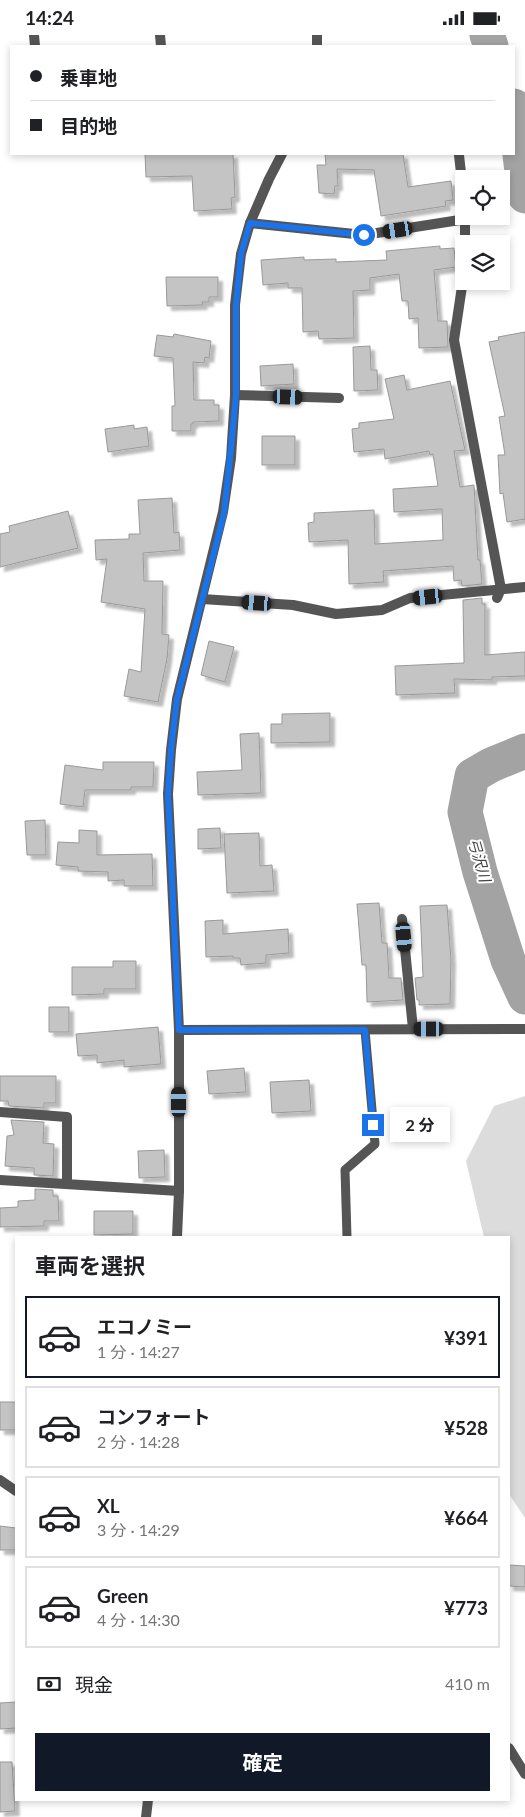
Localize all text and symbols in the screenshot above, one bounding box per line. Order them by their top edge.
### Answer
text: 14:24 [25,6,74,29]
text: 乗車地 [60,66,117,89]
text: 目的地 [60,114,117,137]
map controls [455,170,510,290]
button: locate [455,170,510,225]
car [382,220,413,240]
route start [353,224,375,246]
button: layers [455,235,510,290]
car [272,389,303,405]
car [412,588,443,606]
car [241,594,272,612]
water label: 弓沢川 [465,836,495,886]
car [395,921,412,953]
car [414,1022,444,1037]
car [171,1087,186,1117]
callout: 2 分 [390,1107,450,1143]
route end [362,1114,384,1136]
text: 2 分 [405,1115,435,1134]
text: 車両を選択 [35,1252,145,1279]
icon: car [37,1315,82,1360]
text: エコノミー [97,1315,192,1338]
text: ¥391 [444,1326,488,1349]
text: 1 分 · 14:27 [97,1342,180,1361]
icon: car [37,1405,82,1450]
text: コンフォート [97,1405,210,1428]
text: ¥528 [444,1416,488,1439]
text: 2 分 · 14:28 [97,1432,180,1451]
text: XL [97,1494,120,1517]
icon: car [37,1495,82,1540]
text: ¥664 [444,1506,488,1529]
text: 3 分 · 14:29 [97,1520,180,1539]
text: Green [97,1584,148,1607]
icon: car [37,1585,82,1630]
text: ¥773 [444,1596,488,1619]
text: 4 分 · 14:30 [97,1610,180,1629]
icon: cash [35,1670,63,1698]
text: 現金 [75,1673,113,1696]
text: 410 m [445,1674,490,1693]
button: 確定 [35,1733,490,1791]

